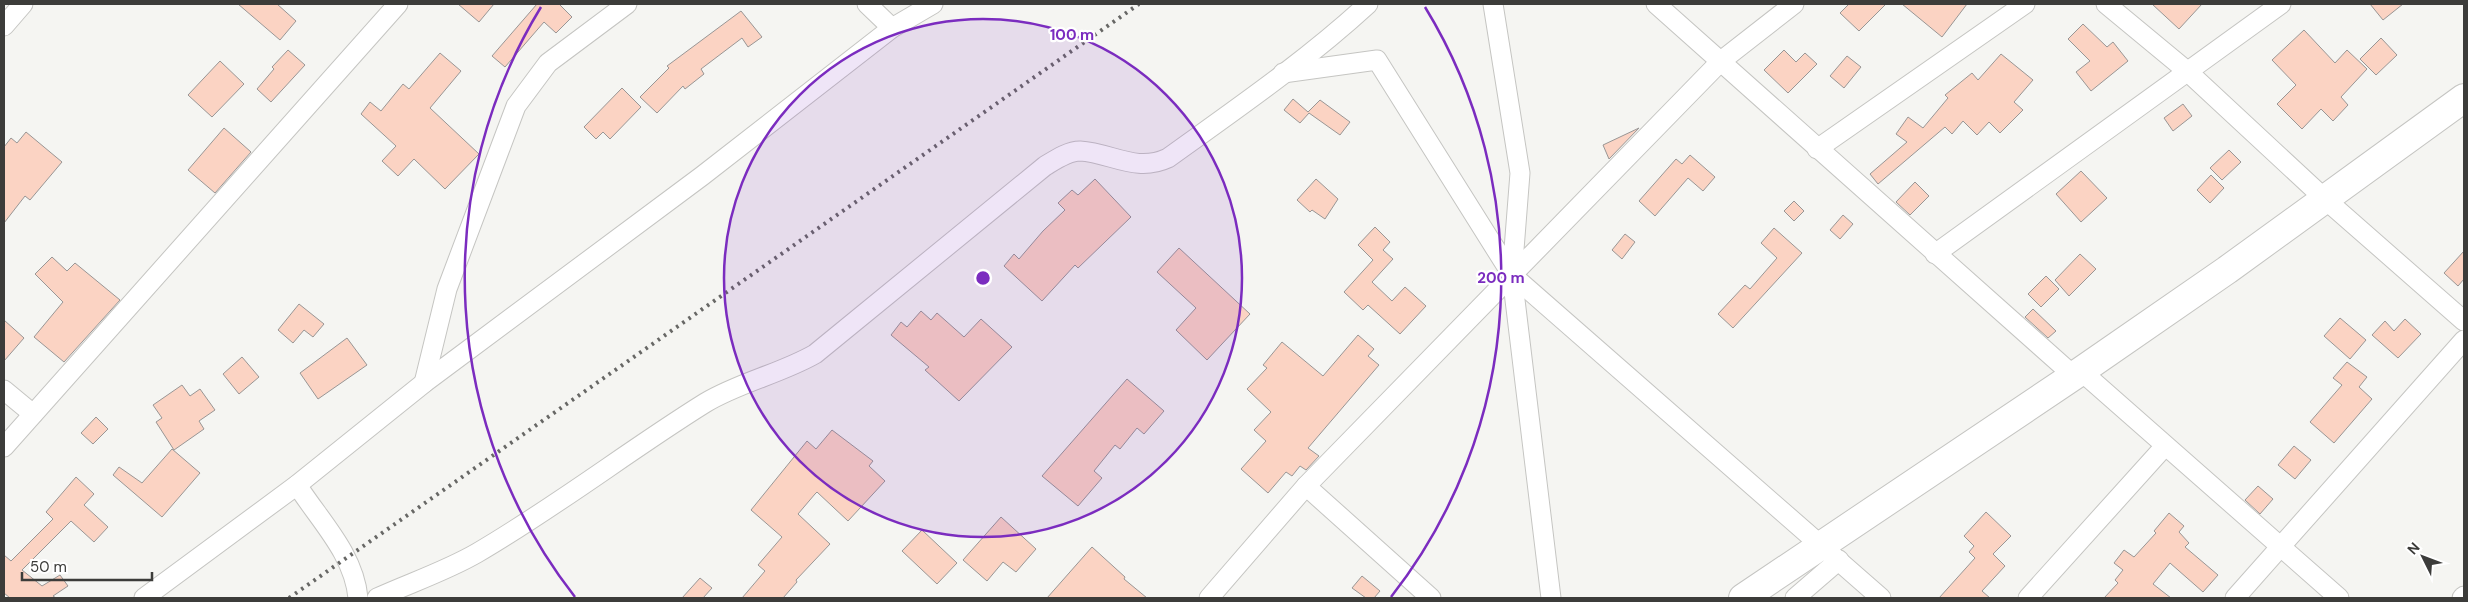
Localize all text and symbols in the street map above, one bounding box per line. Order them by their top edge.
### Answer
text: 100 m [1050,25,1094,45]
text: 200 m [1477,268,1525,288]
centre of rings [974,269,992,287]
north arrow [2398,532,2448,582]
text: N [2403,538,2423,558]
scale bar [22,550,152,582]
text: 50 m [30,557,67,577]

